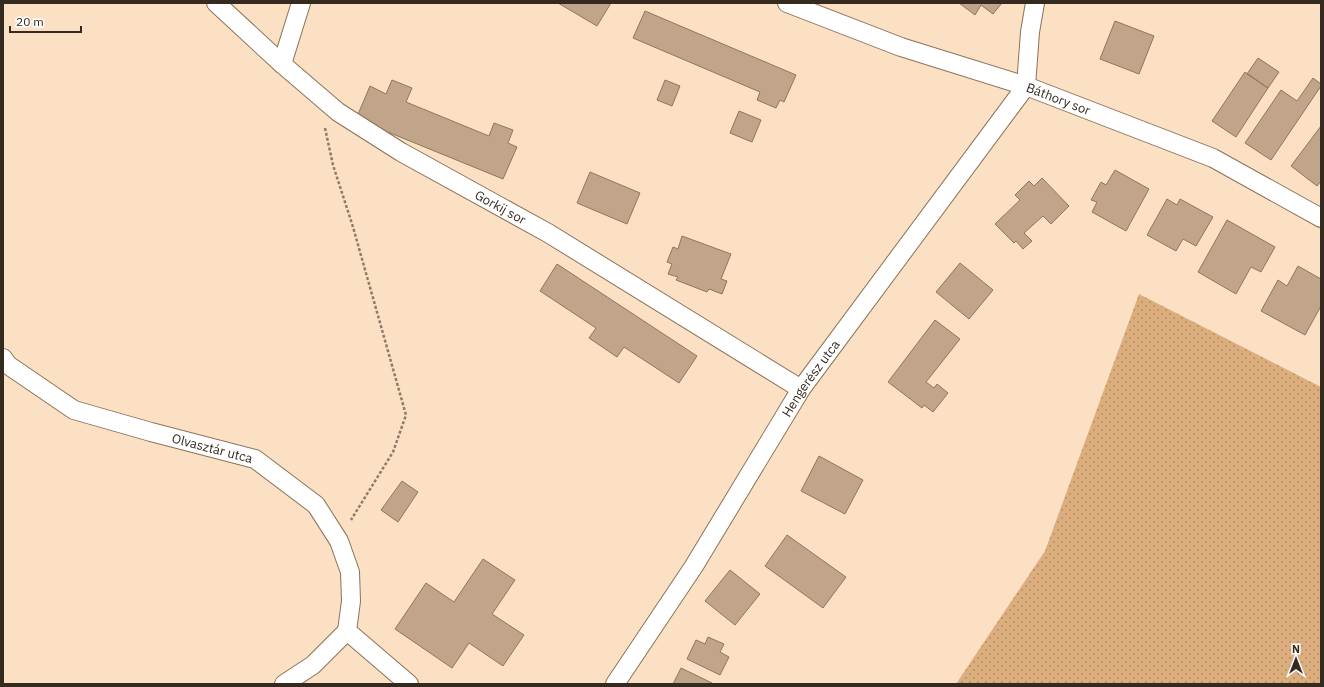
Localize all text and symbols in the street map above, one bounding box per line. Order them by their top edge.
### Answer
scale bar [10,8,81,34]
text: 20 m [16,14,44,29]
street label: Báthory sor [1024,78,1093,119]
street label: Gorkij sor [472,186,529,228]
street label: Hengerész utca [778,336,843,420]
street label: Olvasztár utca [170,429,255,467]
north arrow [1276,639,1316,679]
text: N [1292,642,1300,656]

